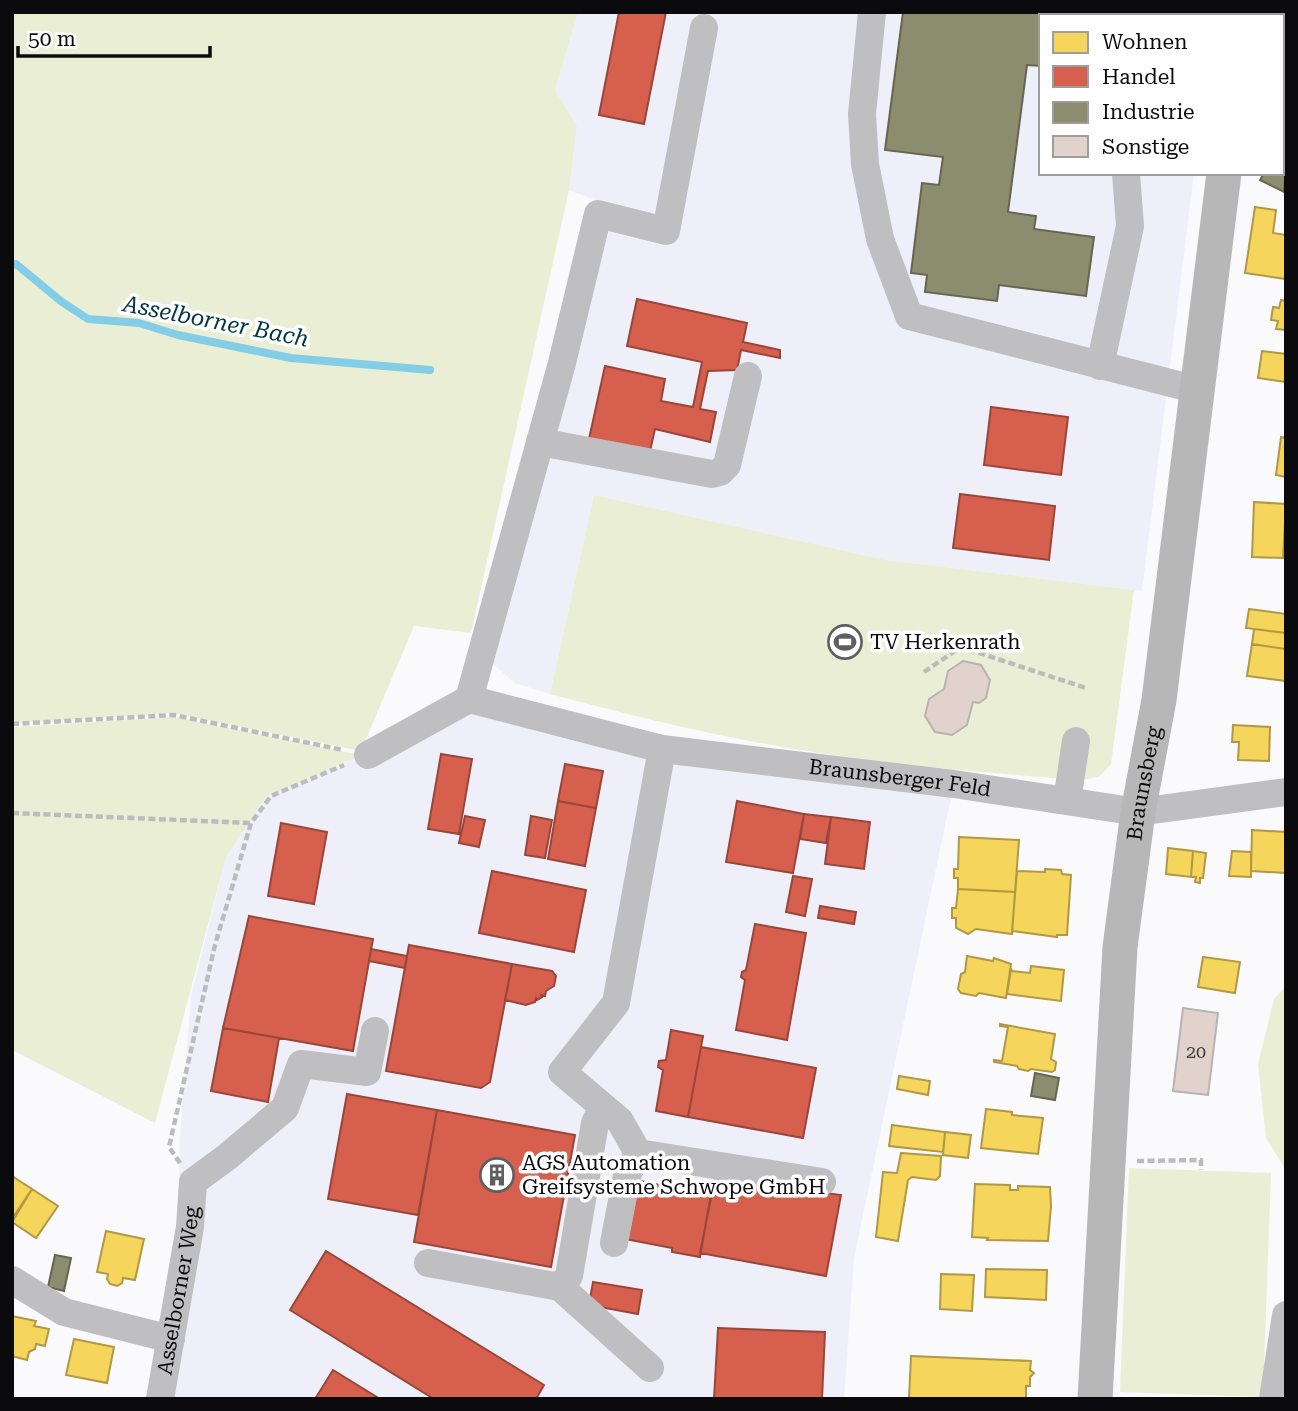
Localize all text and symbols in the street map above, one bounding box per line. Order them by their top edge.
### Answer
scale bar [18,14,210,58]
legend [1039,14,1284,175]
text: 50 m [28,27,76,51]
text: Wohnen [1102,30,1188,54]
text: Handel [1102,65,1176,89]
text: Industrie [1102,100,1195,124]
text: Sonstige [1102,135,1189,159]
water label: Asselborner Bach [119,290,311,353]
sports icon: TV Herkenrath [826,623,864,661]
place label: TV Herkenrath [870,630,1021,654]
street label: Braunsberg [1122,724,1166,842]
street label: Braunsberger Feld [807,755,993,802]
house number: 20 [1186,1041,1206,1062]
place label: AGS Automation Greifsysteme Schwope GmbH [522,1151,825,1199]
building icon: AGS Automation Greifsysteme Schwope GmbH [478,1156,516,1194]
street label: Asselborner Weg [152,1206,203,1377]

